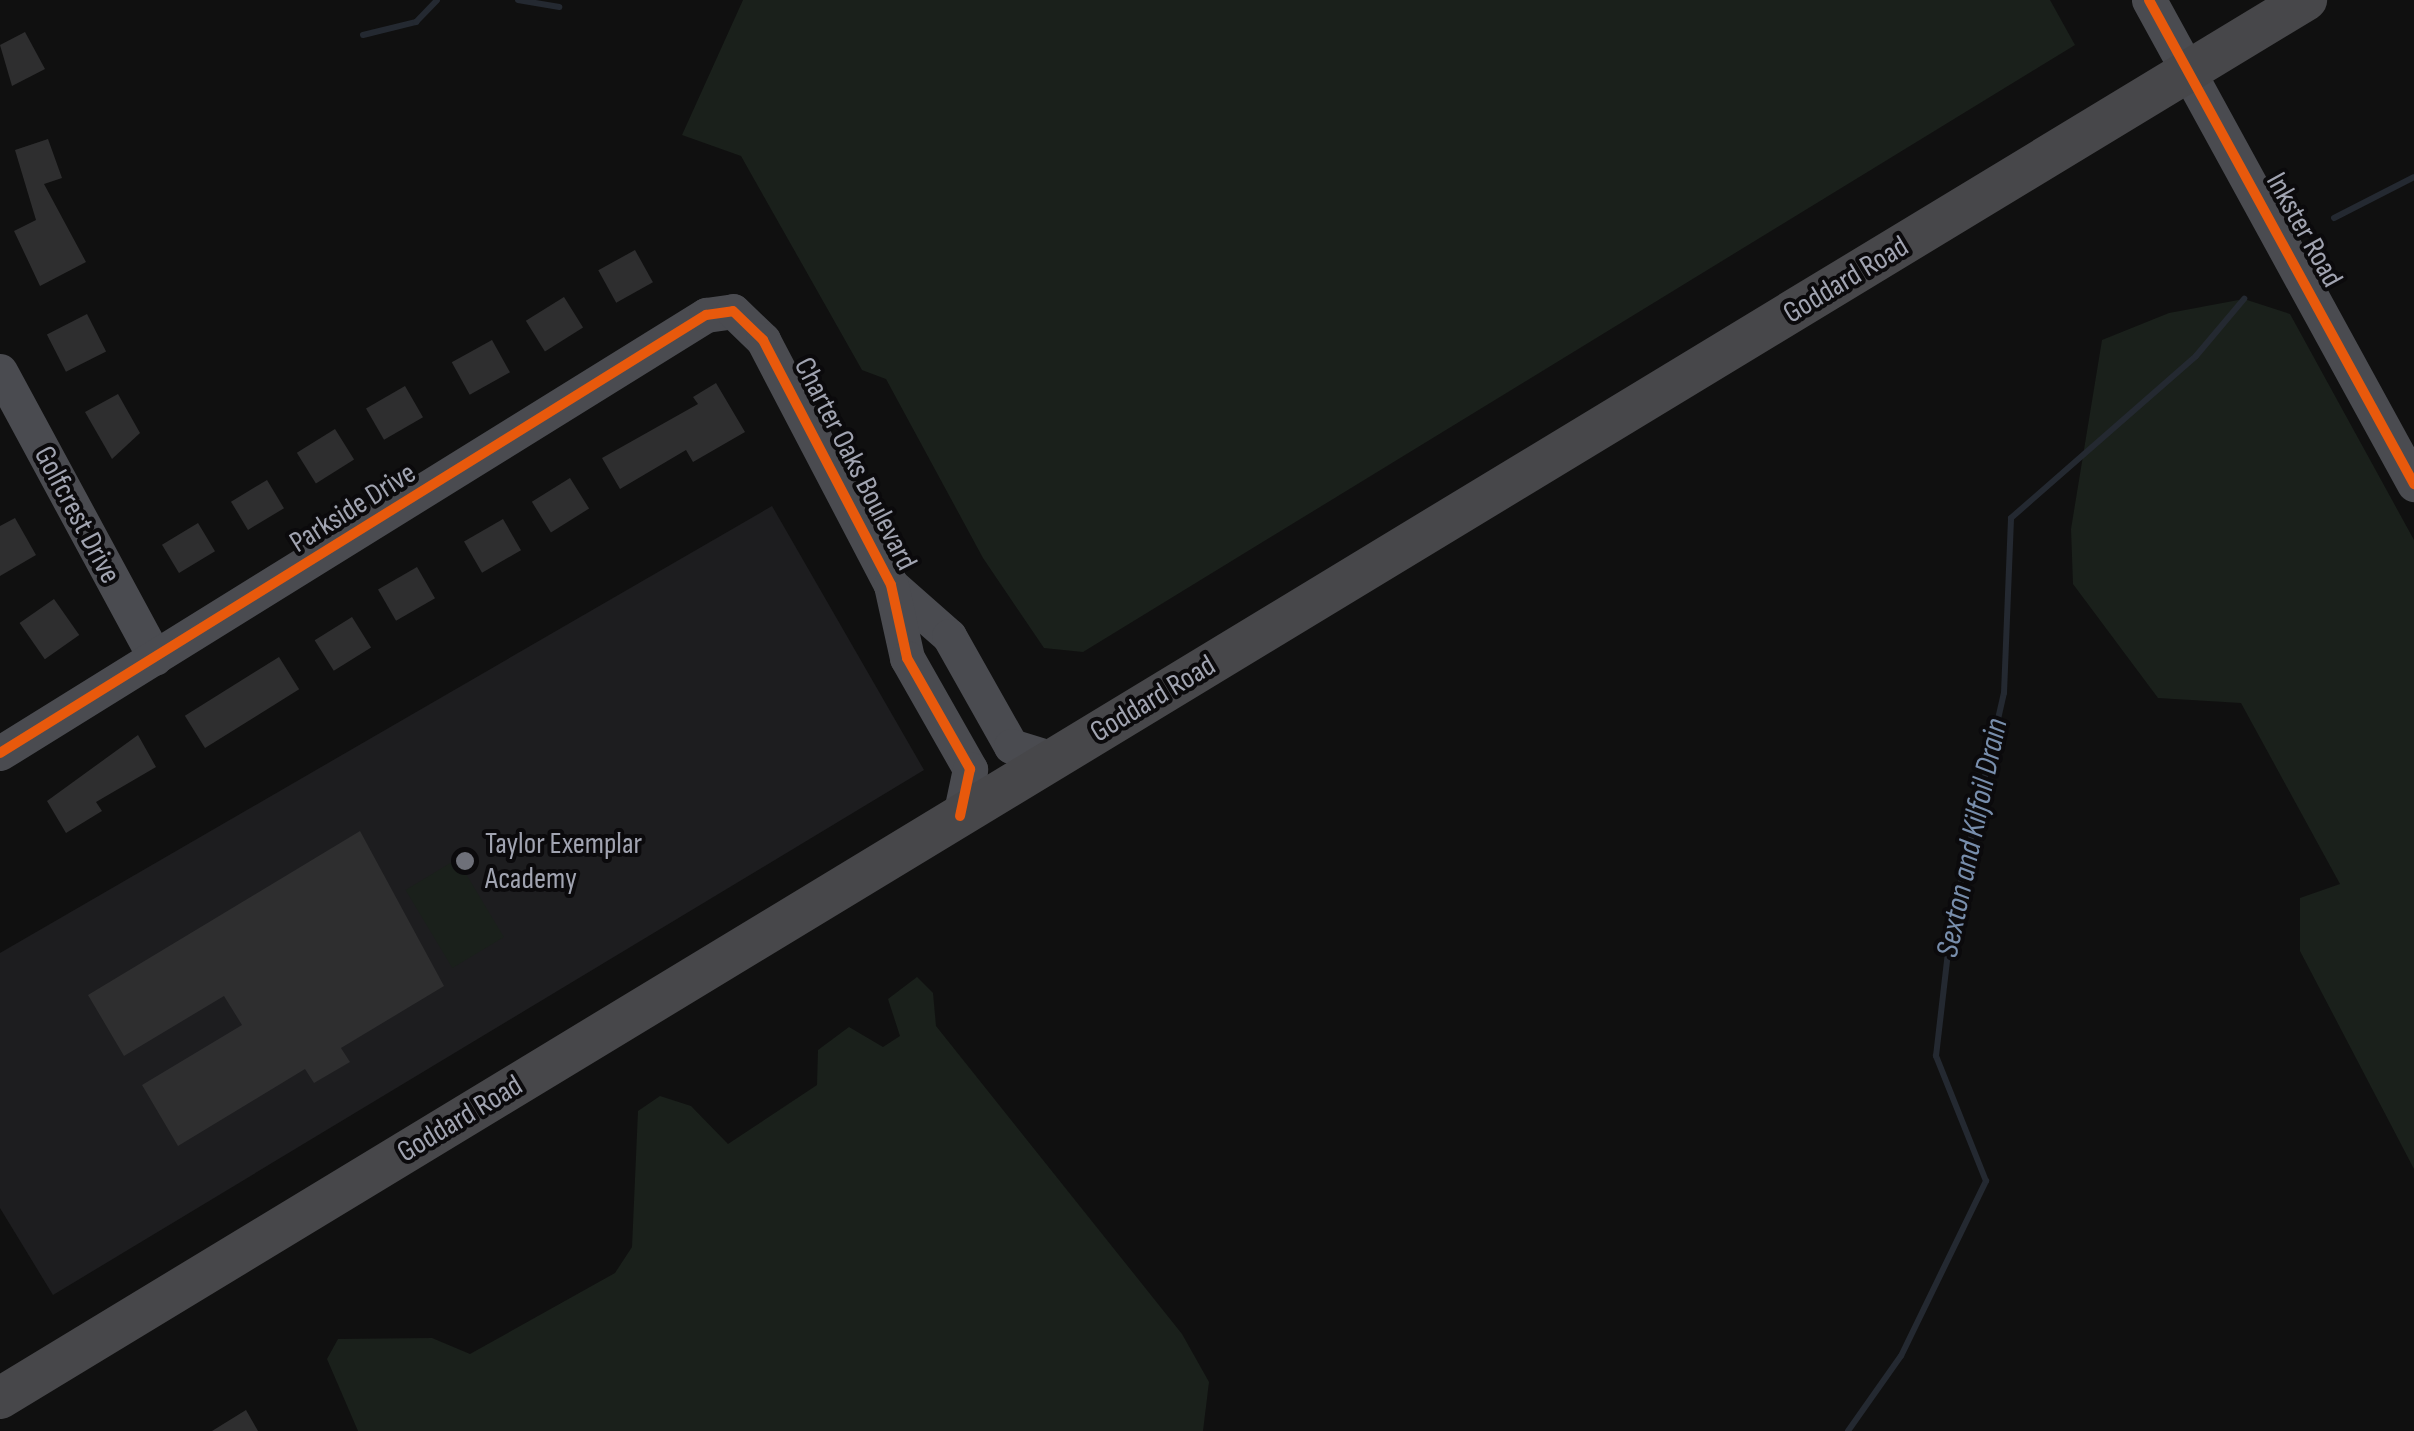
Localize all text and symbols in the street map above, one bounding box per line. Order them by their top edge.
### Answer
street label: Inkster Road [2258,167,2350,293]
street label: Goddard Road [1777,229,1915,331]
street label: Charter Oaks Boulevard [786,352,924,576]
street label: Golfcrest Drive [26,440,128,590]
street label: Parkside Drive [283,455,423,561]
street label: Goddard Road [1084,648,1222,750]
water label: Sexton and Kilfoil Drain [1929,715,2017,961]
place label: Taylor Exemplar Academy [485,826,642,896]
marker: Taylor Exemplar Academy [454,850,476,872]
street label: Goddard Road [391,1068,529,1170]

